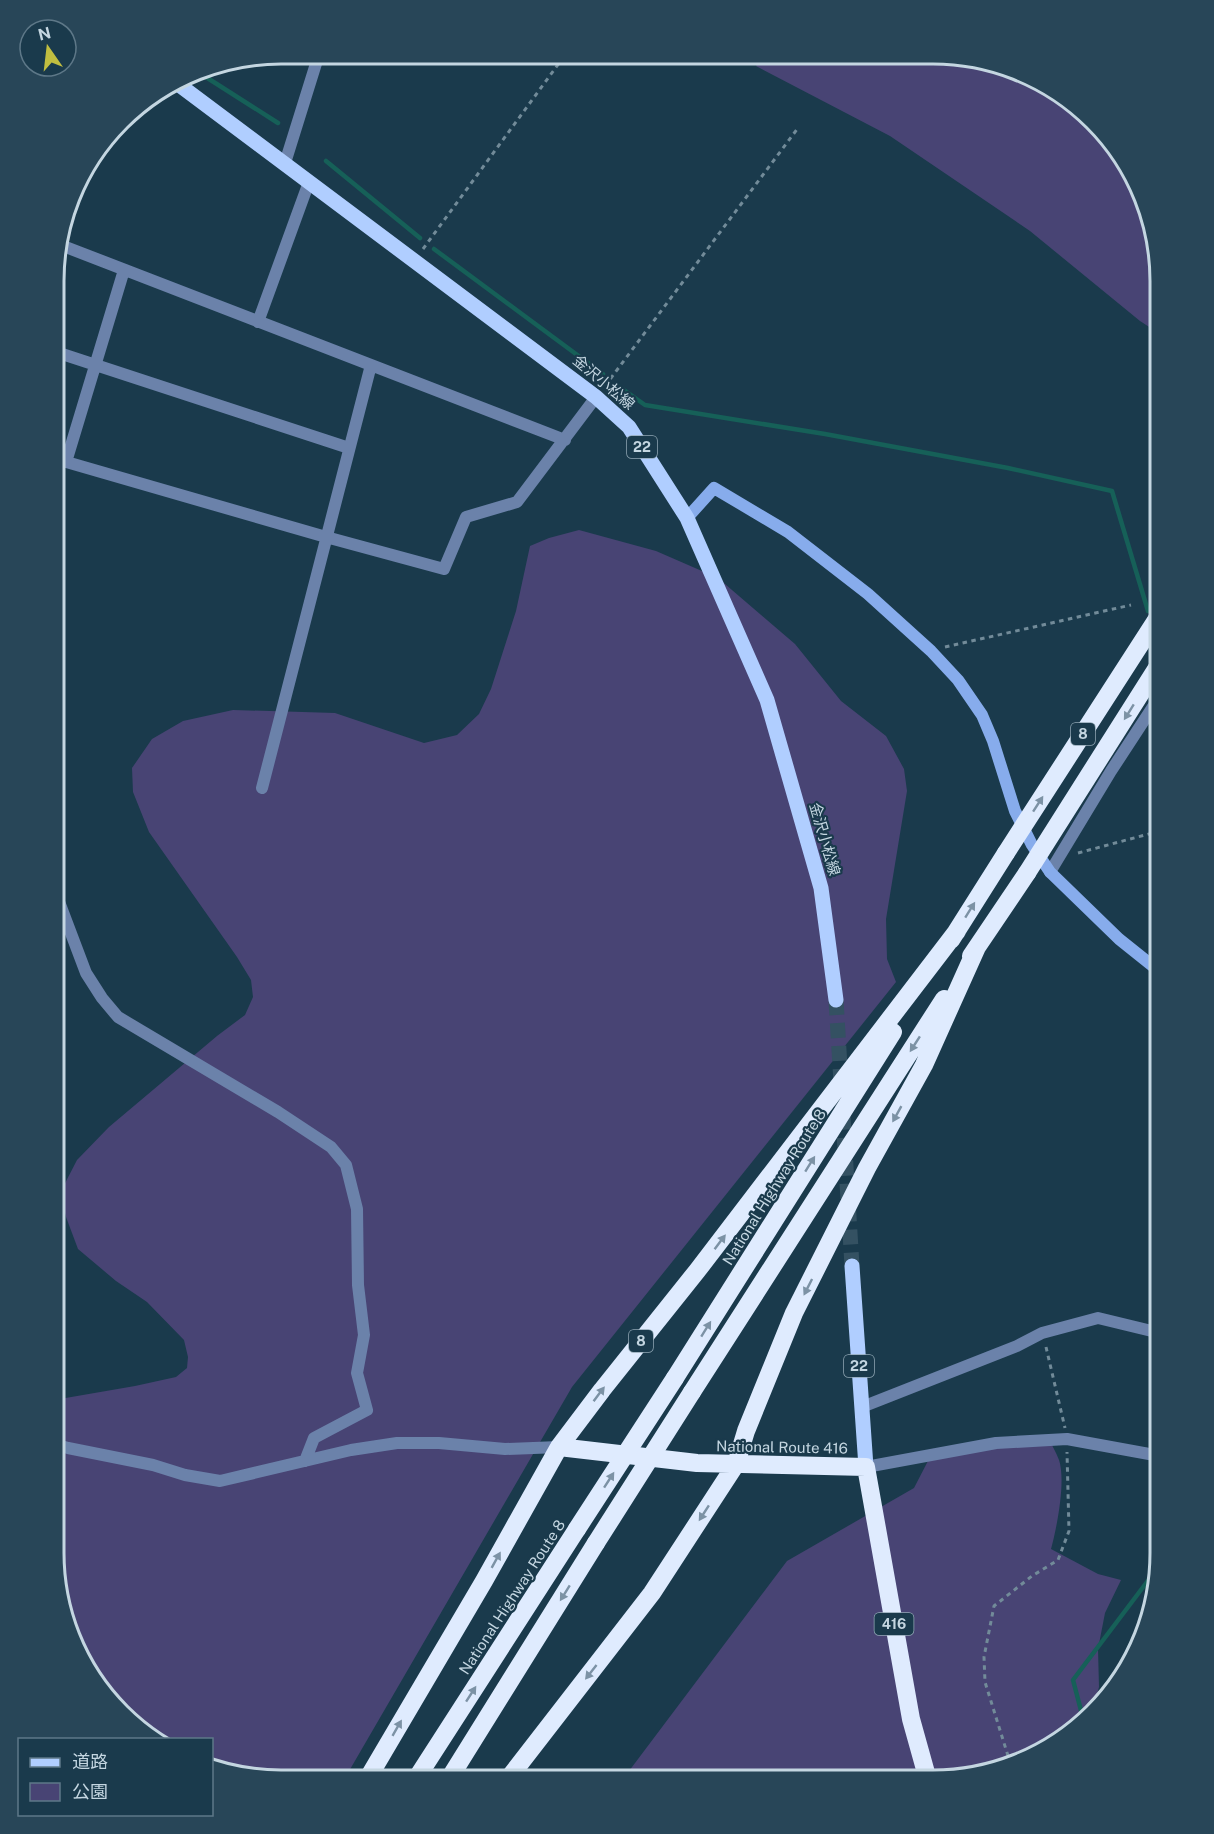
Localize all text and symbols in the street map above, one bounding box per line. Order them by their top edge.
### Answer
north arrow [18,18,78,78]
text: N [36,23,53,45]
street label: 金沢小松線 [570,351,638,413]
road number: 22 [627,436,657,458]
one-way arrow [1123,704,1134,720]
road number: 8 [1071,723,1095,745]
one-way arrow [1032,796,1043,812]
street label: 金沢小松線 [806,801,844,877]
one-way arrow [965,902,976,918]
one-way arrow [909,1036,920,1053]
street label: National Highway Route 8 [719,1106,829,1268]
one-way arrow [892,1106,902,1123]
one-way arrow [804,1156,815,1172]
one-way arrow [713,1234,725,1249]
one-way arrow [803,1278,812,1295]
one-way arrow [700,1321,711,1337]
road number: 8 [629,1330,653,1352]
road number: 22 [844,1355,874,1377]
one-way arrow [592,1387,604,1402]
street label: National Route 416 [716,1437,848,1457]
one-way arrow [603,1472,614,1488]
one-way arrow [699,1505,710,1521]
street label: National Highway Route 8 [456,1517,568,1677]
one-way arrow [490,1551,500,1568]
one-way arrow [560,1585,571,1601]
road number: 416 [874,1613,914,1635]
one-way arrow [585,1664,597,1680]
one-way arrow [465,1686,476,1702]
one-way arrow [392,1719,402,1736]
legend [18,1738,213,1816]
text: 道路 [72,1751,108,1772]
text: 公園 [72,1781,108,1802]

